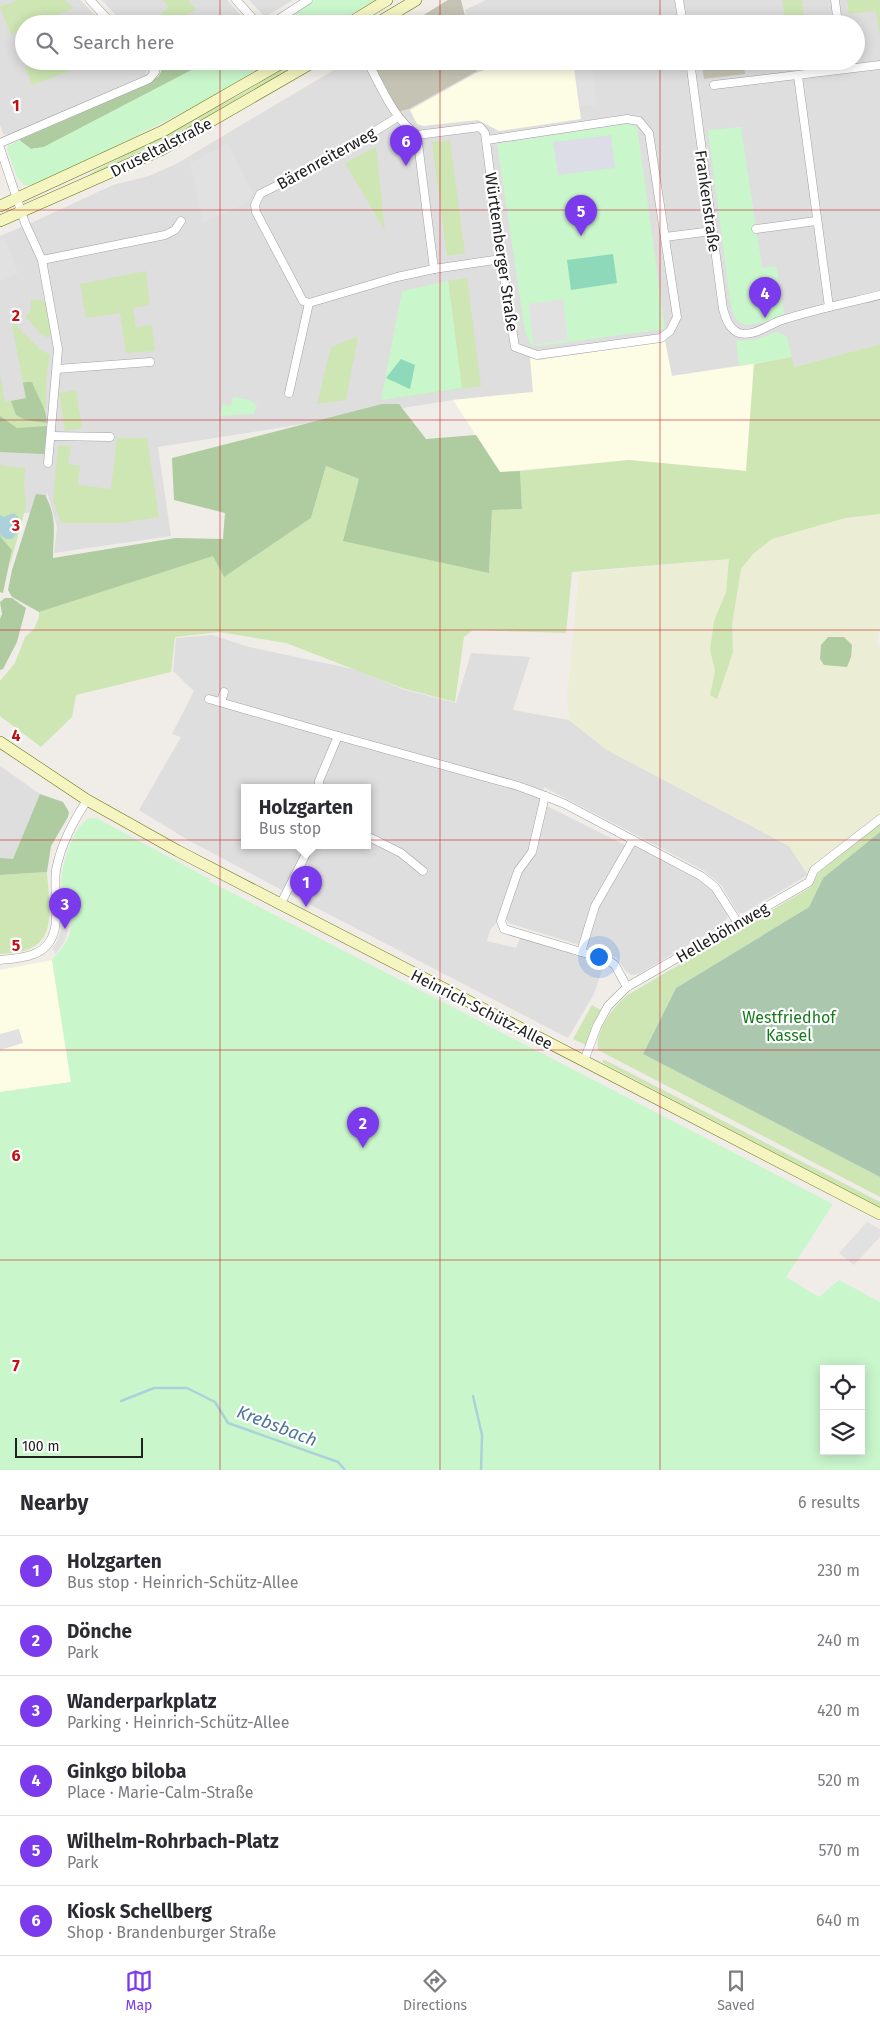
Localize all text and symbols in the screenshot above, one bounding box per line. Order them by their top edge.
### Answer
search box [15,15,865,70]
icon: search [33,29,61,57]
text: Search here [73,31,174,54]
text: 1 [12,96,20,115]
street label: Druseltalstraße [107,114,215,181]
street label: Bärenreiterweg [273,123,380,193]
pin: 6 [390,125,422,166]
street label: Frankenstraße [691,149,724,253]
street label: Württemberger Straße [481,171,522,333]
pin: 5 [565,195,597,236]
pin: 4 [749,277,781,318]
text: 2 [12,306,20,325]
text: 3 [11,516,20,535]
text: 4 [11,726,21,745]
popup [241,784,371,849]
text: Holzgarten [259,796,353,819]
text: Bus stop [259,819,321,838]
pin: 1 [290,866,322,907]
pin: 3 [49,888,81,929]
street label: Helleböhnweg [673,898,773,967]
text: 5 [12,936,21,955]
your location [586,944,612,970]
street label: Heinrich-Schütz-Allee [408,965,556,1053]
park label: Westfriedhof Kassel [742,1008,837,1045]
pin: 2 [347,1107,379,1148]
text: 6 [11,1146,21,1165]
text: 7 [12,1356,20,1375]
map controls [820,1365,865,1455]
button: locate [820,1365,865,1410]
water label: Krebsbach [234,1401,320,1451]
button: layers [820,1410,865,1455]
scale bar [15,1435,142,1458]
text: 100 m [22,1438,59,1455]
text: Nearby [20,1490,88,1516]
text: 6 results [798,1493,860,1512]
text: Holzgarten [67,1550,162,1573]
text: 1 [32,1561,40,1580]
text: 230 m [817,1561,860,1580]
text: Bus stop · Heinrich-Schütz-Allee [67,1573,298,1592]
text: Dönche [67,1620,132,1643]
text: 2 [32,1631,40,1650]
text: 240 m [817,1631,860,1650]
text: Park [67,1643,99,1662]
text: Wanderparkplatz [67,1690,216,1713]
text: 3 [32,1701,40,1720]
text: 420 m [817,1701,860,1720]
text: Parking · Heinrich-Schütz-Allee [67,1713,289,1732]
text: Ginkgo biloba [67,1760,186,1783]
text: 4 [31,1771,41,1790]
text: 520 m [817,1771,860,1790]
text: Place · Marie-Calm-Straße [67,1783,253,1802]
text: Wilhelm-Rohrbach-Platz [67,1830,279,1853]
text: 5 [32,1841,40,1860]
text: 570 m [819,1841,860,1860]
text: Park [67,1853,99,1872]
text: Kiosk Schellberg [67,1900,212,1923]
text: 6 [31,1911,41,1930]
text: 640 m [816,1911,860,1930]
text: Shop · Brandenburger Straße [67,1923,276,1942]
tab: Map [125,1967,153,2014]
tab: Directions [403,1967,467,2014]
tab: Saved [717,1967,755,2014]

